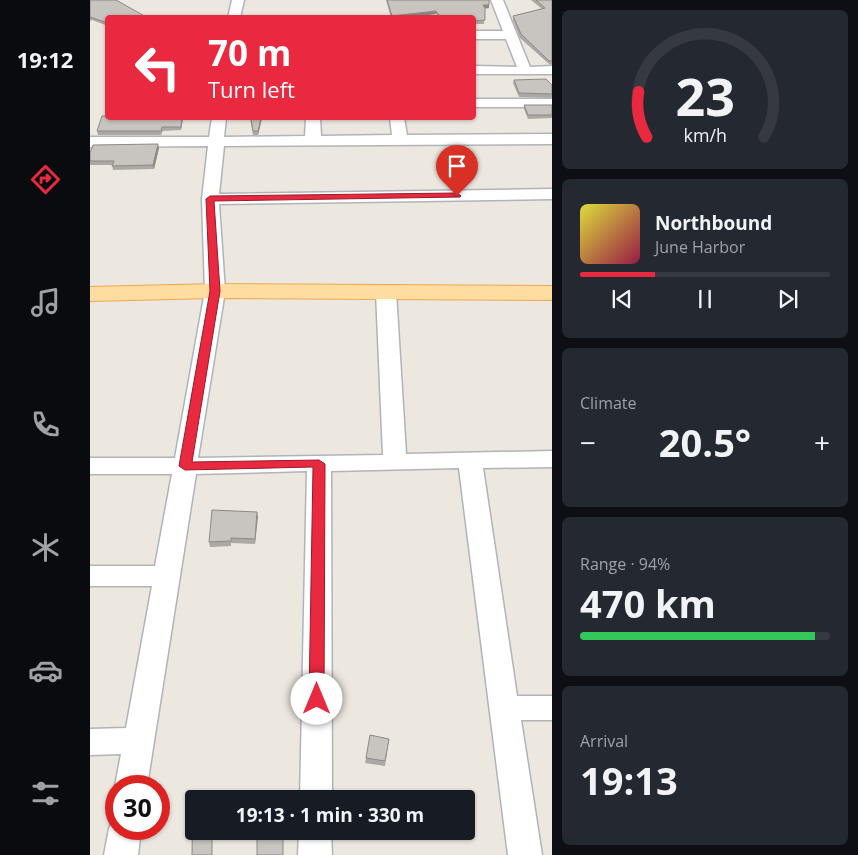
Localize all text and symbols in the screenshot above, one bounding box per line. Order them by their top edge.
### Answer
text: 70 m [208,29,291,76]
icon: left [125,35,190,100]
text: 19:12 [17,44,73,74]
text: 23 [675,60,735,131]
text: Turn left [208,74,295,104]
text: km/h [683,123,727,147]
pin [436,145,478,196]
icon: arrive [443,152,471,180]
icon: directions [28,162,63,197]
text: Northbound [655,210,772,236]
text: June Harbor [655,236,745,258]
icon: music [28,285,63,320]
icon: previous [608,285,636,313]
icon: pause [691,285,719,313]
icon: next [774,285,802,313]
text: Climate [580,392,637,414]
icon: phone [28,407,63,442]
text: 20.5° [659,416,751,468]
text: − [580,423,596,461]
text: + [814,423,830,461]
icon: climate [28,530,63,565]
text: Range · 94% [580,553,670,575]
text: 470 km [580,577,716,629]
icon: car [28,653,63,688]
position arrow [290,672,342,724]
text: Arrival [580,730,628,752]
text: 19:13 [580,754,678,806]
speed limit sign: 30 [105,775,170,840]
icon: filters [28,776,63,811]
text: 19:13 · 1 min · 330 m [236,802,424,828]

